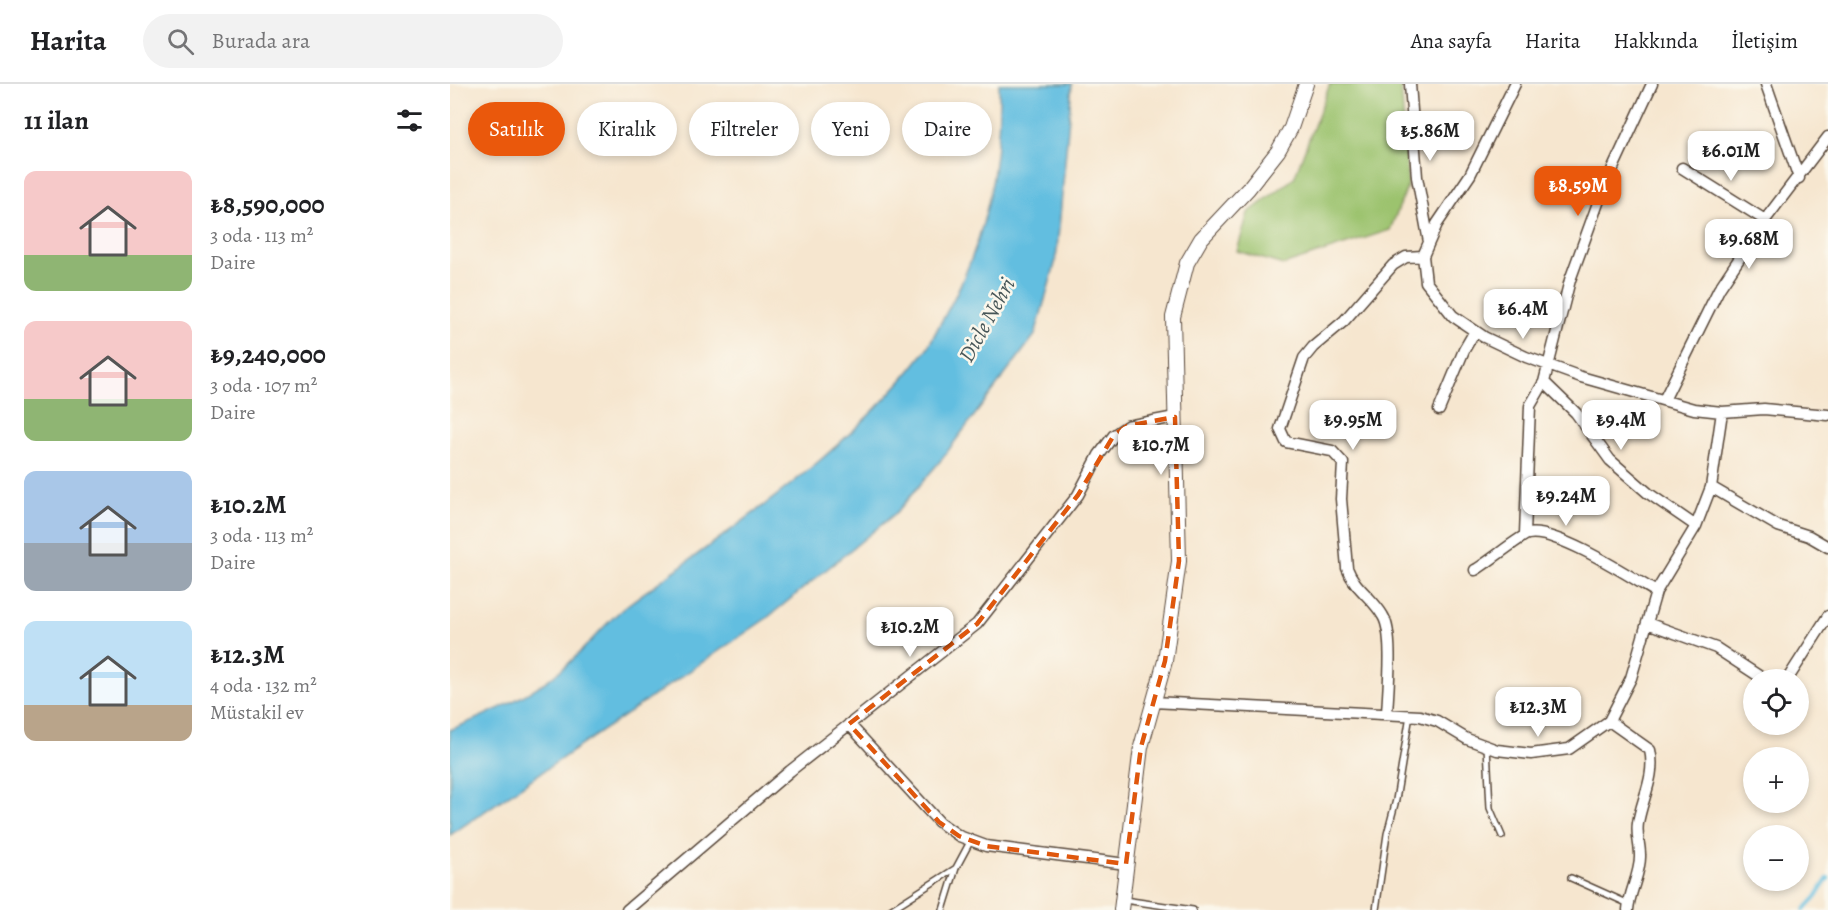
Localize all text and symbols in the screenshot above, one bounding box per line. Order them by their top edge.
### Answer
search box [143,14,563,68]
text: Harita [30,22,107,60]
icon: search [164,25,197,58]
text: Burada ara [212,26,310,56]
text: Ana sayfa [1411,27,1492,55]
text: Harita [1525,27,1581,55]
text: Hakkında [1614,27,1698,55]
text: İletişim [1731,27,1798,55]
chip: Satılık [468,102,565,156]
chip: Kiralık [577,102,677,156]
chip: Filtreler [689,102,799,156]
chip: Yeni [811,102,890,156]
chip: Daire [902,102,992,156]
text: 11 ilan [24,103,89,138]
icon: filters [393,104,426,137]
pin: ₺5.86M [1381,111,1479,162]
text: ₺5.86M [1400,117,1460,144]
pin: ₺6.01M [1682,131,1780,182]
text: ₺6.01M [1702,137,1760,164]
pin: ₺8.59M [1529,166,1627,217]
text: ₺8.59M [1548,172,1608,199]
text: ₺8,590,000 [210,187,325,222]
icon: home [72,195,144,267]
pin: ₺9.68M [1700,219,1798,270]
text: 3 oda · 113 m² [210,222,313,249]
text: ₺9.68M [1719,225,1779,252]
text: Daire [210,249,255,276]
water label: Dicle Nehri [952,272,1023,368]
pin: ₺6.4M [1481,289,1565,340]
text: ₺6.4M [1498,295,1548,322]
text: ₺9,240,000 [210,337,326,372]
icon: home [72,345,144,417]
text: 3 oda · 107 m² [210,372,317,399]
text: Daire [210,399,255,426]
pin: ₺9.95M [1304,400,1402,451]
pin: ₺9.4M [1579,400,1663,451]
text: ₺9.95M [1323,406,1383,433]
text: ₺9.4M [1596,406,1646,433]
pin: ₺10.7M [1112,425,1210,476]
text: ₺10.7M [1132,431,1190,458]
pin: ₺9.24M [1517,476,1615,527]
text: ₺9.24M [1536,482,1596,509]
text: ₺10.2M [210,487,287,522]
icon: home [72,495,144,567]
text: 3 oda · 113 m² [210,522,313,549]
text: Daire [210,549,255,576]
pin: ₺10.2M [861,607,959,658]
text: ₺10.2M [881,613,939,640]
text: ₺12.3M [210,637,285,672]
icon: home [72,645,144,717]
map controls [1743,669,1809,891]
button: locate [1743,669,1809,735]
text: 4 oda · 132 m² [210,672,317,699]
pin: ₺12.3M [1489,687,1587,738]
text: ₺12.3M [1509,693,1567,720]
text: Müstakil ev [210,699,304,726]
button: + [1743,747,1809,813]
button: − [1743,825,1809,891]

